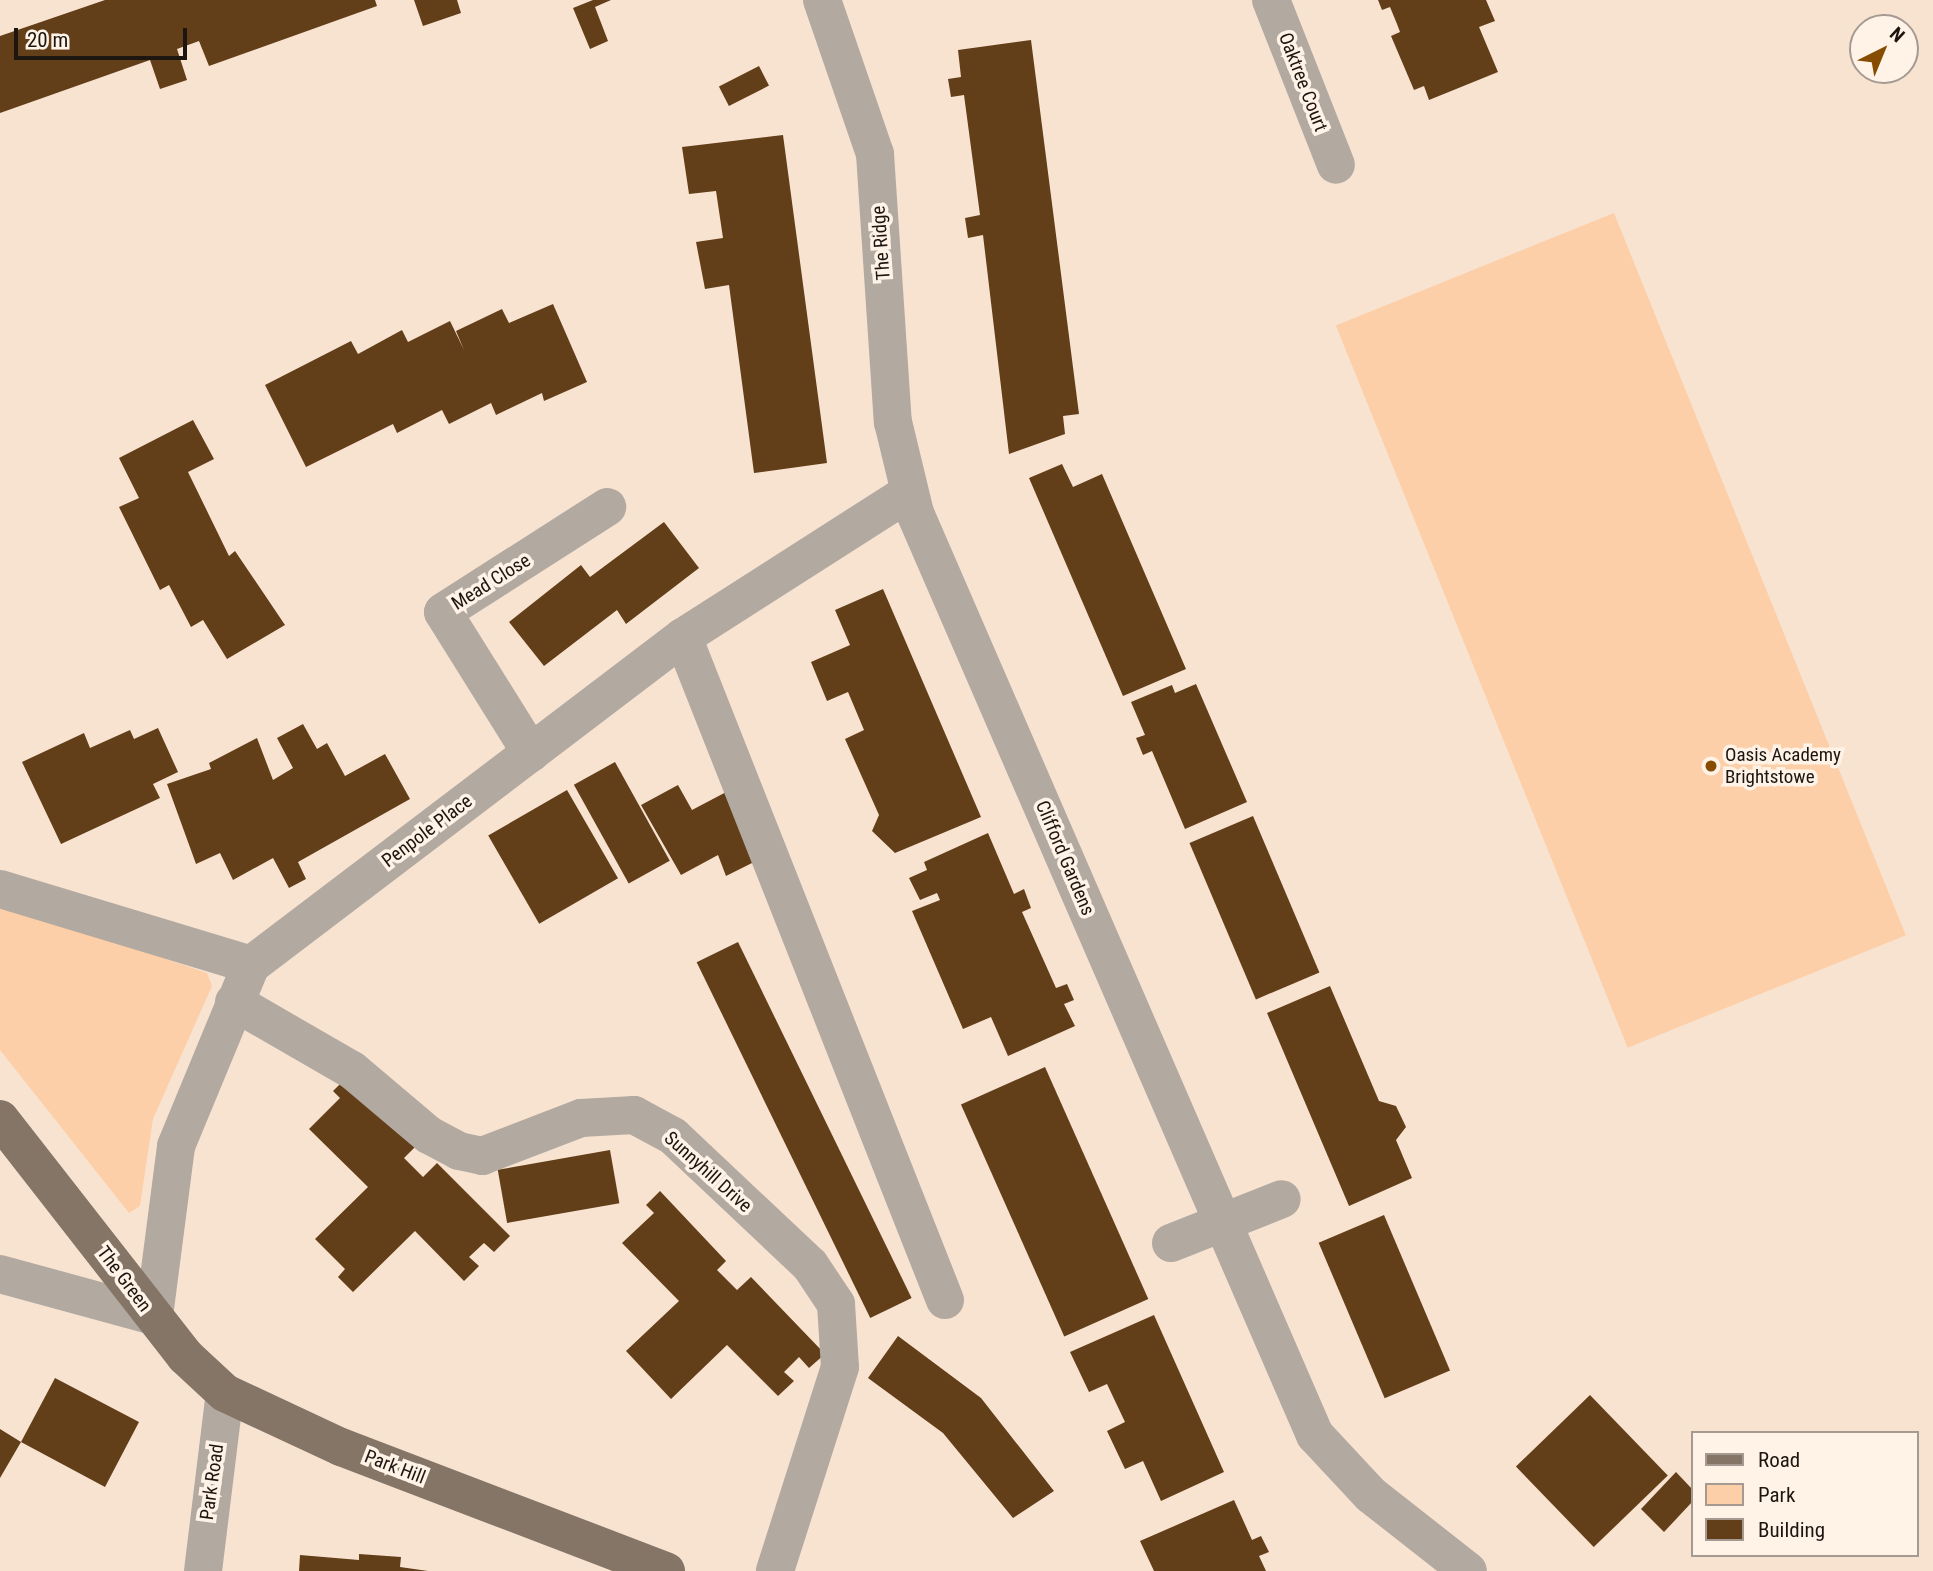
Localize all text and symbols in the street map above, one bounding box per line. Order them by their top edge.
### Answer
scale bar [18,14,191,58]
north arrow [1849,14,1919,84]
text: N [1885,22,1909,47]
text: 20 m [27,28,68,52]
street label: Oaktree Court [1274,29,1332,135]
street label: The Ridge [867,205,895,281]
street label: Mead Close [447,549,535,615]
place label: Oasis Academy Brightstowe [1725,744,1841,788]
marker: Oasis Academy Brightstowe [1703,758,1719,774]
street label: Penpole Place [378,790,476,872]
street label: Clifford Gardens [1031,797,1099,919]
street label: Sunnyhill Drive [660,1127,756,1217]
street label: The Green [92,1242,156,1316]
legend [1692,1431,1919,1557]
street label: Park Road [195,1443,229,1521]
street label: Park Hill [361,1445,429,1489]
text: Road [1758,1448,1800,1472]
text: Park [1758,1483,1795,1507]
text: Building [1758,1518,1825,1542]

